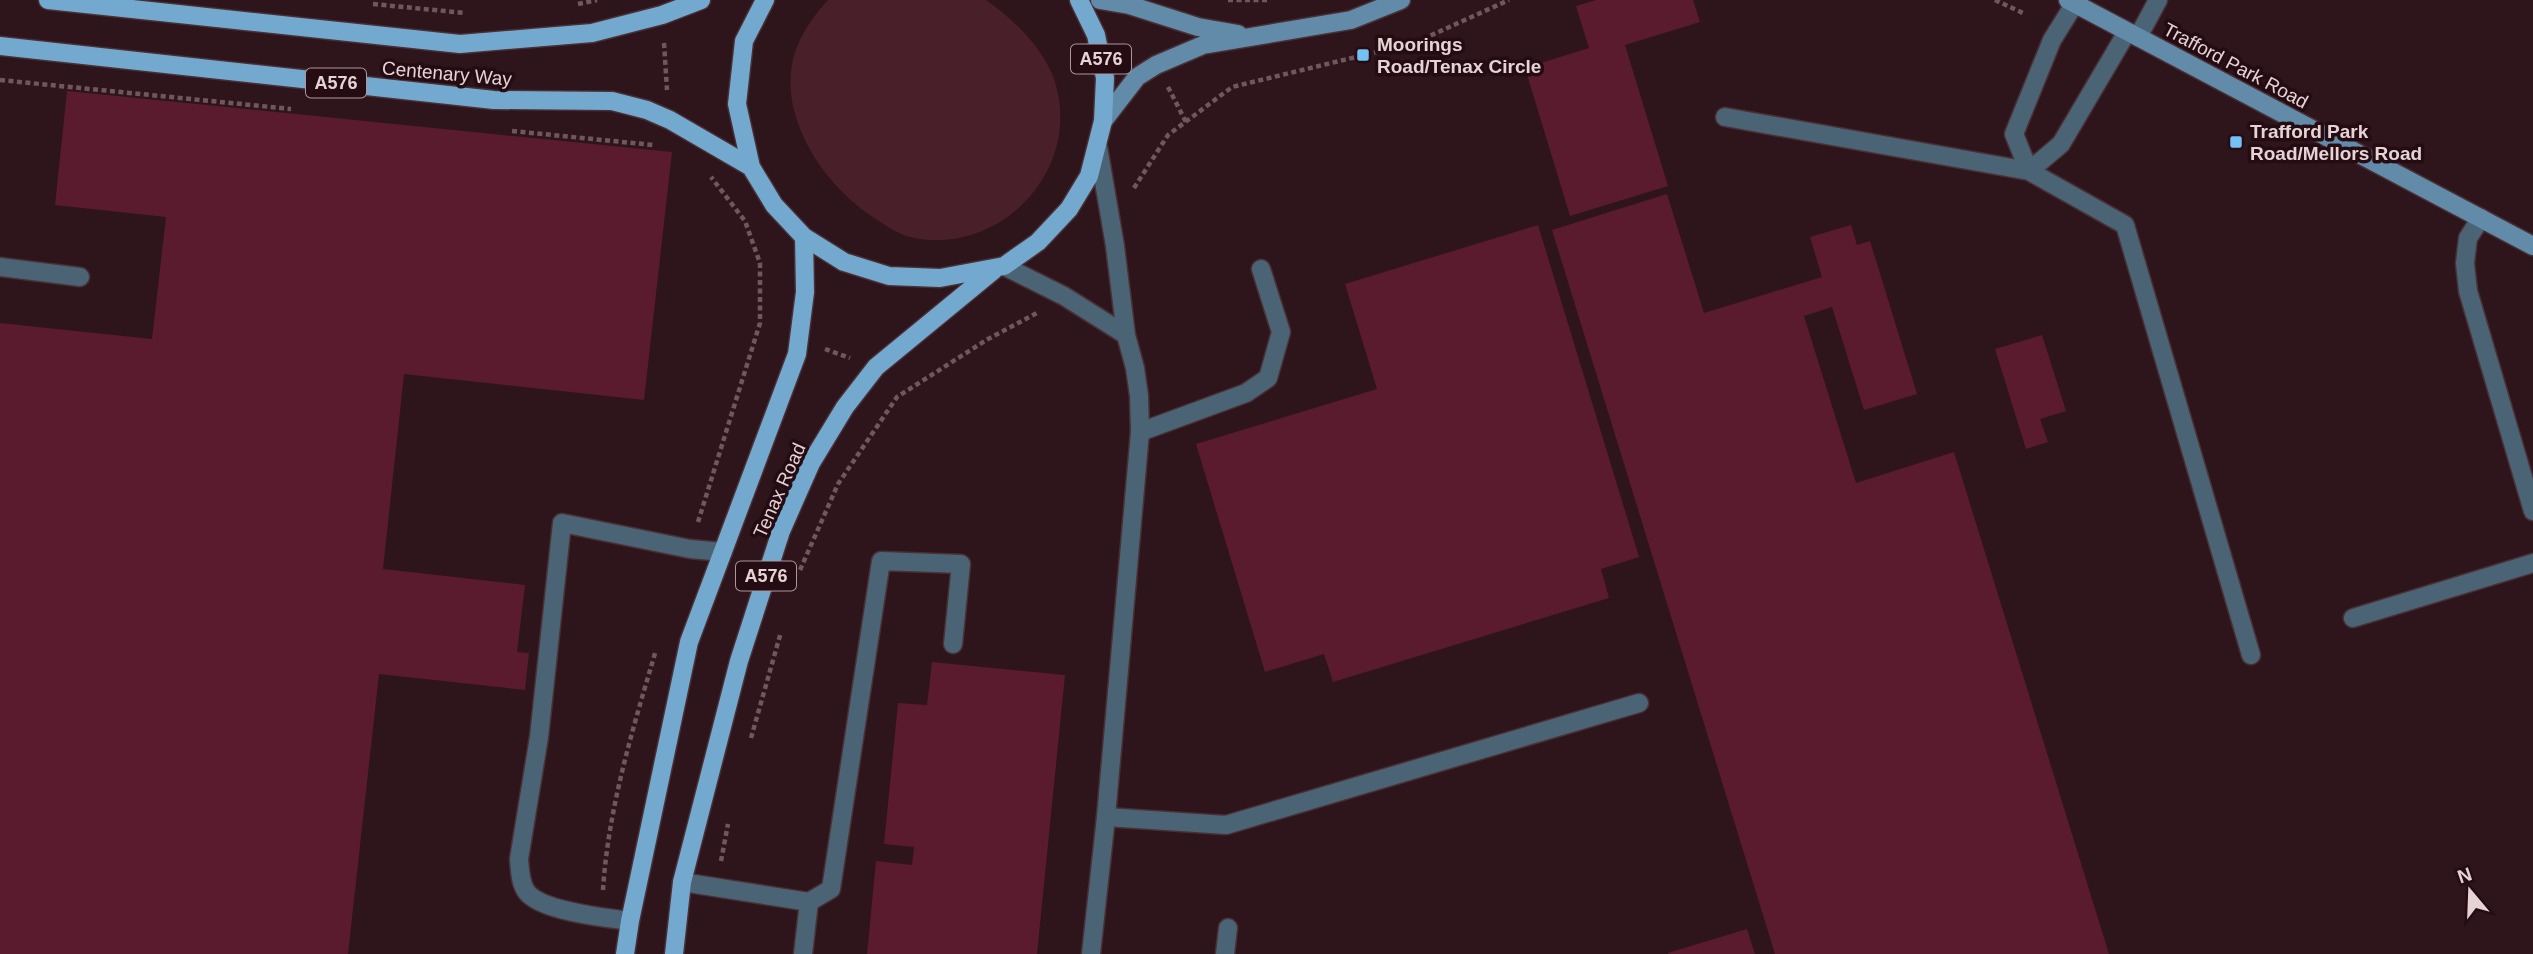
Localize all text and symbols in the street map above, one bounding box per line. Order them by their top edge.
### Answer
street label: Trafford Park Road [2160,18,2312,112]
place label: Moorings Road/Tenax Circle [1377,34,1541,77]
road number: A576 [1071,44,1131,74]
marker: Moorings Road/Tenax Circle [1355,47,1371,63]
street label: Centenary Way [381,57,513,90]
road number: A576 [306,68,366,98]
place label: Trafford Park Road/Mellors Road [2250,121,2422,164]
marker: Trafford Park Road/Mellors Road [2228,134,2244,150]
street label: Tenax Road [749,440,810,541]
road number: A576 [736,562,796,590]
north arrow [2435,856,2505,926]
text: N [2455,863,2475,888]

